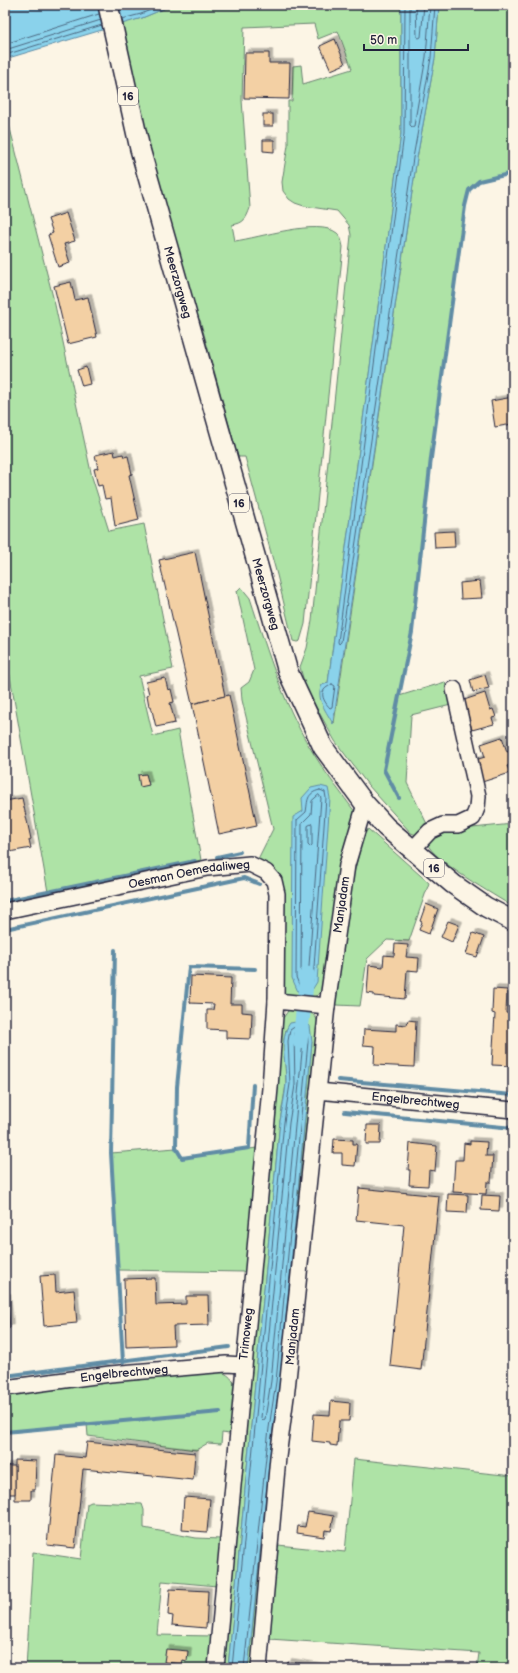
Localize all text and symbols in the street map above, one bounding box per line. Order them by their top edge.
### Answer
scale bar [364,26,468,52]
text: 50 m [370,33,397,48]
road number: 16 [118,87,138,105]
street label: Meerzorgweg [160,244,195,320]
road number: 16 [229,494,249,512]
street label: Meerzorgweg [248,556,283,632]
street label: Oesman Oemedaliweg [127,857,251,893]
road number: 16 [424,859,444,877]
street label: Manjadam [330,875,353,934]
street label: Engelbrechtweg [371,1089,460,1113]
street label: Trimoweg [236,1307,257,1361]
street label: Manjadam [283,1307,303,1366]
street label: Engelbrechtweg [79,1362,169,1386]

